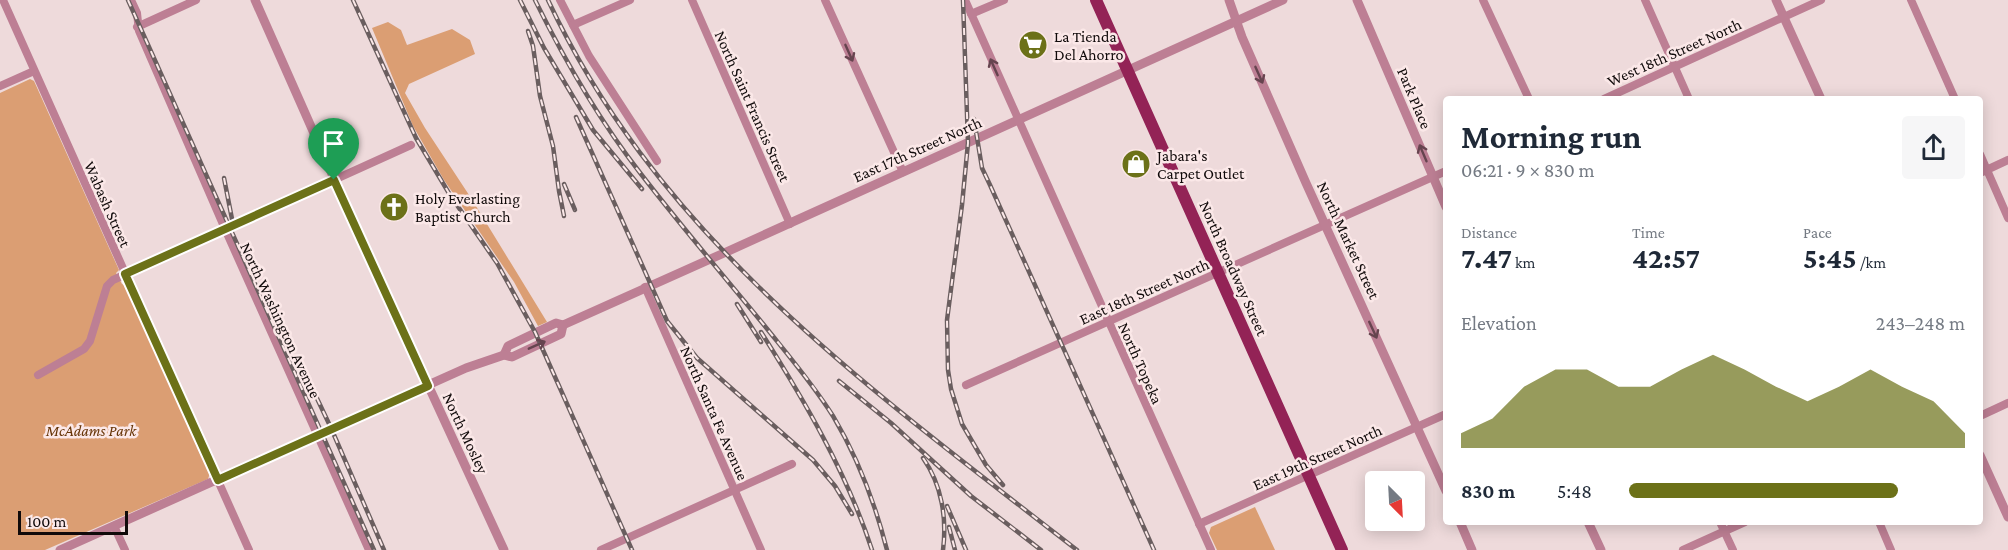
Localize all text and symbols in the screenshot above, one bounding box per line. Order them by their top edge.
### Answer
street label: West 18th Street North [1605,15,1744,90]
street label: North Saint Francis Street [711,28,794,185]
place label: La Tienda Del Ahorro [1054,28,1124,63]
supermarket icon: La Tienda Del Ahorro [1017,29,1049,61]
one-way arrow [844,44,855,62]
one-way arrow [988,58,999,76]
street label: Park Place [1394,65,1435,131]
one-way arrow [1254,66,1265,84]
street label: East 17th Street North [850,113,984,185]
button: share [1902,116,1965,179]
pin [308,118,359,180]
text: Morning run [1461,118,1642,155]
icon: arrive [317,127,350,160]
one-way arrow [1417,144,1428,163]
place label: Jabara's Carpet Outlet [1155,147,1245,183]
shop icon: Jabara's Carpet Outlet [1120,148,1152,180]
street label: Wabash Street [81,159,134,250]
text: 06:21 · 9 × 830 m [1461,159,1595,181]
street label: North Market Street [1314,179,1383,302]
place label: Holy Everlasting Baptist Church [415,190,520,226]
church icon: Holy Everlasting Baptist Church [378,191,410,223]
street label: North Broadway Street [1195,198,1271,339]
text: Distance [1461,224,1517,241]
text: Time [1632,224,1665,241]
text: Pace [1803,224,1832,241]
street label: North Washington Avenue [236,240,324,401]
text: 7.47 [1461,241,1512,274]
text: 42:57 [1632,241,1700,274]
text: 5:45 [1803,241,1857,274]
text: km [1512,254,1535,271]
text: /km [1857,254,1886,271]
street label: East 18th Street North [1077,255,1212,328]
text: Elevation [1461,312,1537,334]
text: 243–248 m [1876,312,1965,334]
street label: North Topeka [1114,320,1166,408]
one-way arrow [1368,320,1380,338]
one-way arrow [527,339,545,351]
street label: North Santa Fe Avenue [677,344,752,483]
street label: North Mosley [439,390,492,477]
street label: East 19th Street North [1250,421,1385,494]
park label: McAdams Park [45,422,137,439]
north arrow [1365,471,1425,531]
map controls [1365,471,1425,531]
text: 830 m [1461,480,1515,502]
text: 5:48 [1557,480,1592,502]
scale bar [18,508,128,536]
text: 100 m [27,513,66,530]

